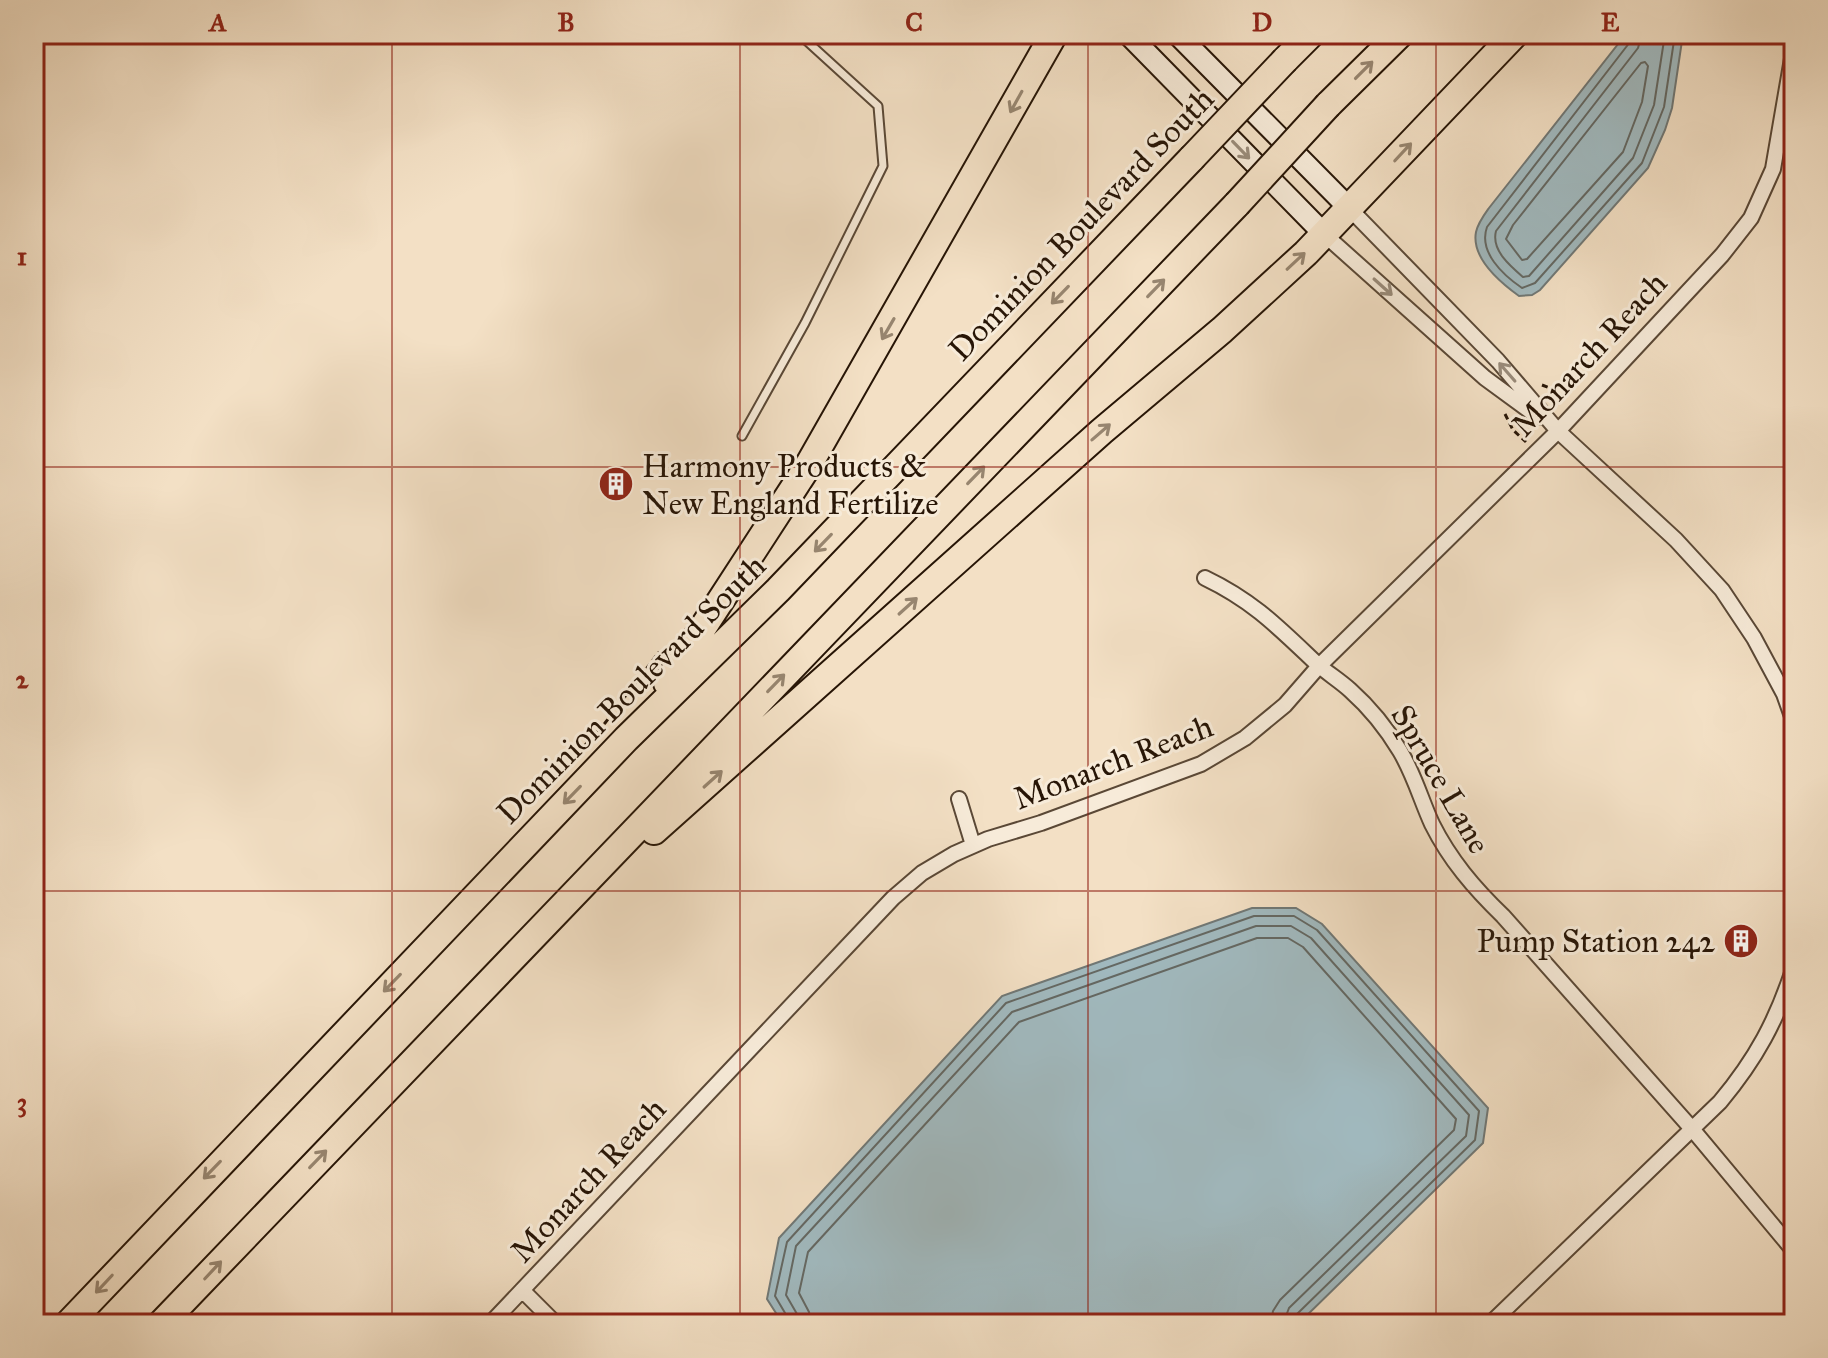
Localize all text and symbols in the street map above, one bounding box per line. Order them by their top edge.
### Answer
text: A [207,6,227,38]
text: B [557,6,575,38]
text: C [905,6,923,38]
text: D [1252,6,1272,38]
text: E [1601,6,1620,38]
one-way arrow [1354,60,1374,79]
street label: Dominion Boulevard South [941,80,1222,369]
one-way arrow [1008,90,1024,113]
one-way arrow [1231,140,1250,159]
one-way arrow [1394,142,1412,162]
text: 1 [17,240,27,272]
one-way arrow [1286,253,1306,271]
street label: Monarch Reach [1503,264,1675,445]
one-way arrow [1372,277,1392,295]
one-way arrow [1146,279,1165,298]
one-way arrow [1051,285,1070,305]
one-way arrow [880,317,896,340]
one-way arrow [1498,362,1516,382]
one-way arrow [1090,424,1110,442]
place label: Harmony Products & New England Fertilize [642,447,939,523]
building icon: Harmony Products & New England Fertilize [597,465,635,503]
one-way arrow [966,466,984,486]
one-way arrow [814,533,832,553]
street label: Dominion Boulevard South [489,547,774,832]
one-way arrow [897,598,917,616]
text: 2 [16,663,30,695]
one-way arrow [766,674,785,693]
street label: Spruce Lane [1382,698,1499,860]
street label: Monarch Reach [1008,707,1219,818]
one-way arrow [703,770,723,788]
one-way arrow [563,785,582,804]
place label: Pump Station 242 [1477,922,1715,961]
building icon: Pump Station 242 [1722,922,1760,960]
one-way arrow [383,973,402,992]
text: 3 [17,1086,27,1118]
street label: Monarch Reach [502,1090,674,1271]
one-way arrow [308,1150,327,1170]
one-way arrow [203,1160,222,1180]
one-way arrow [203,1260,222,1280]
one-way arrow [95,1274,114,1294]

